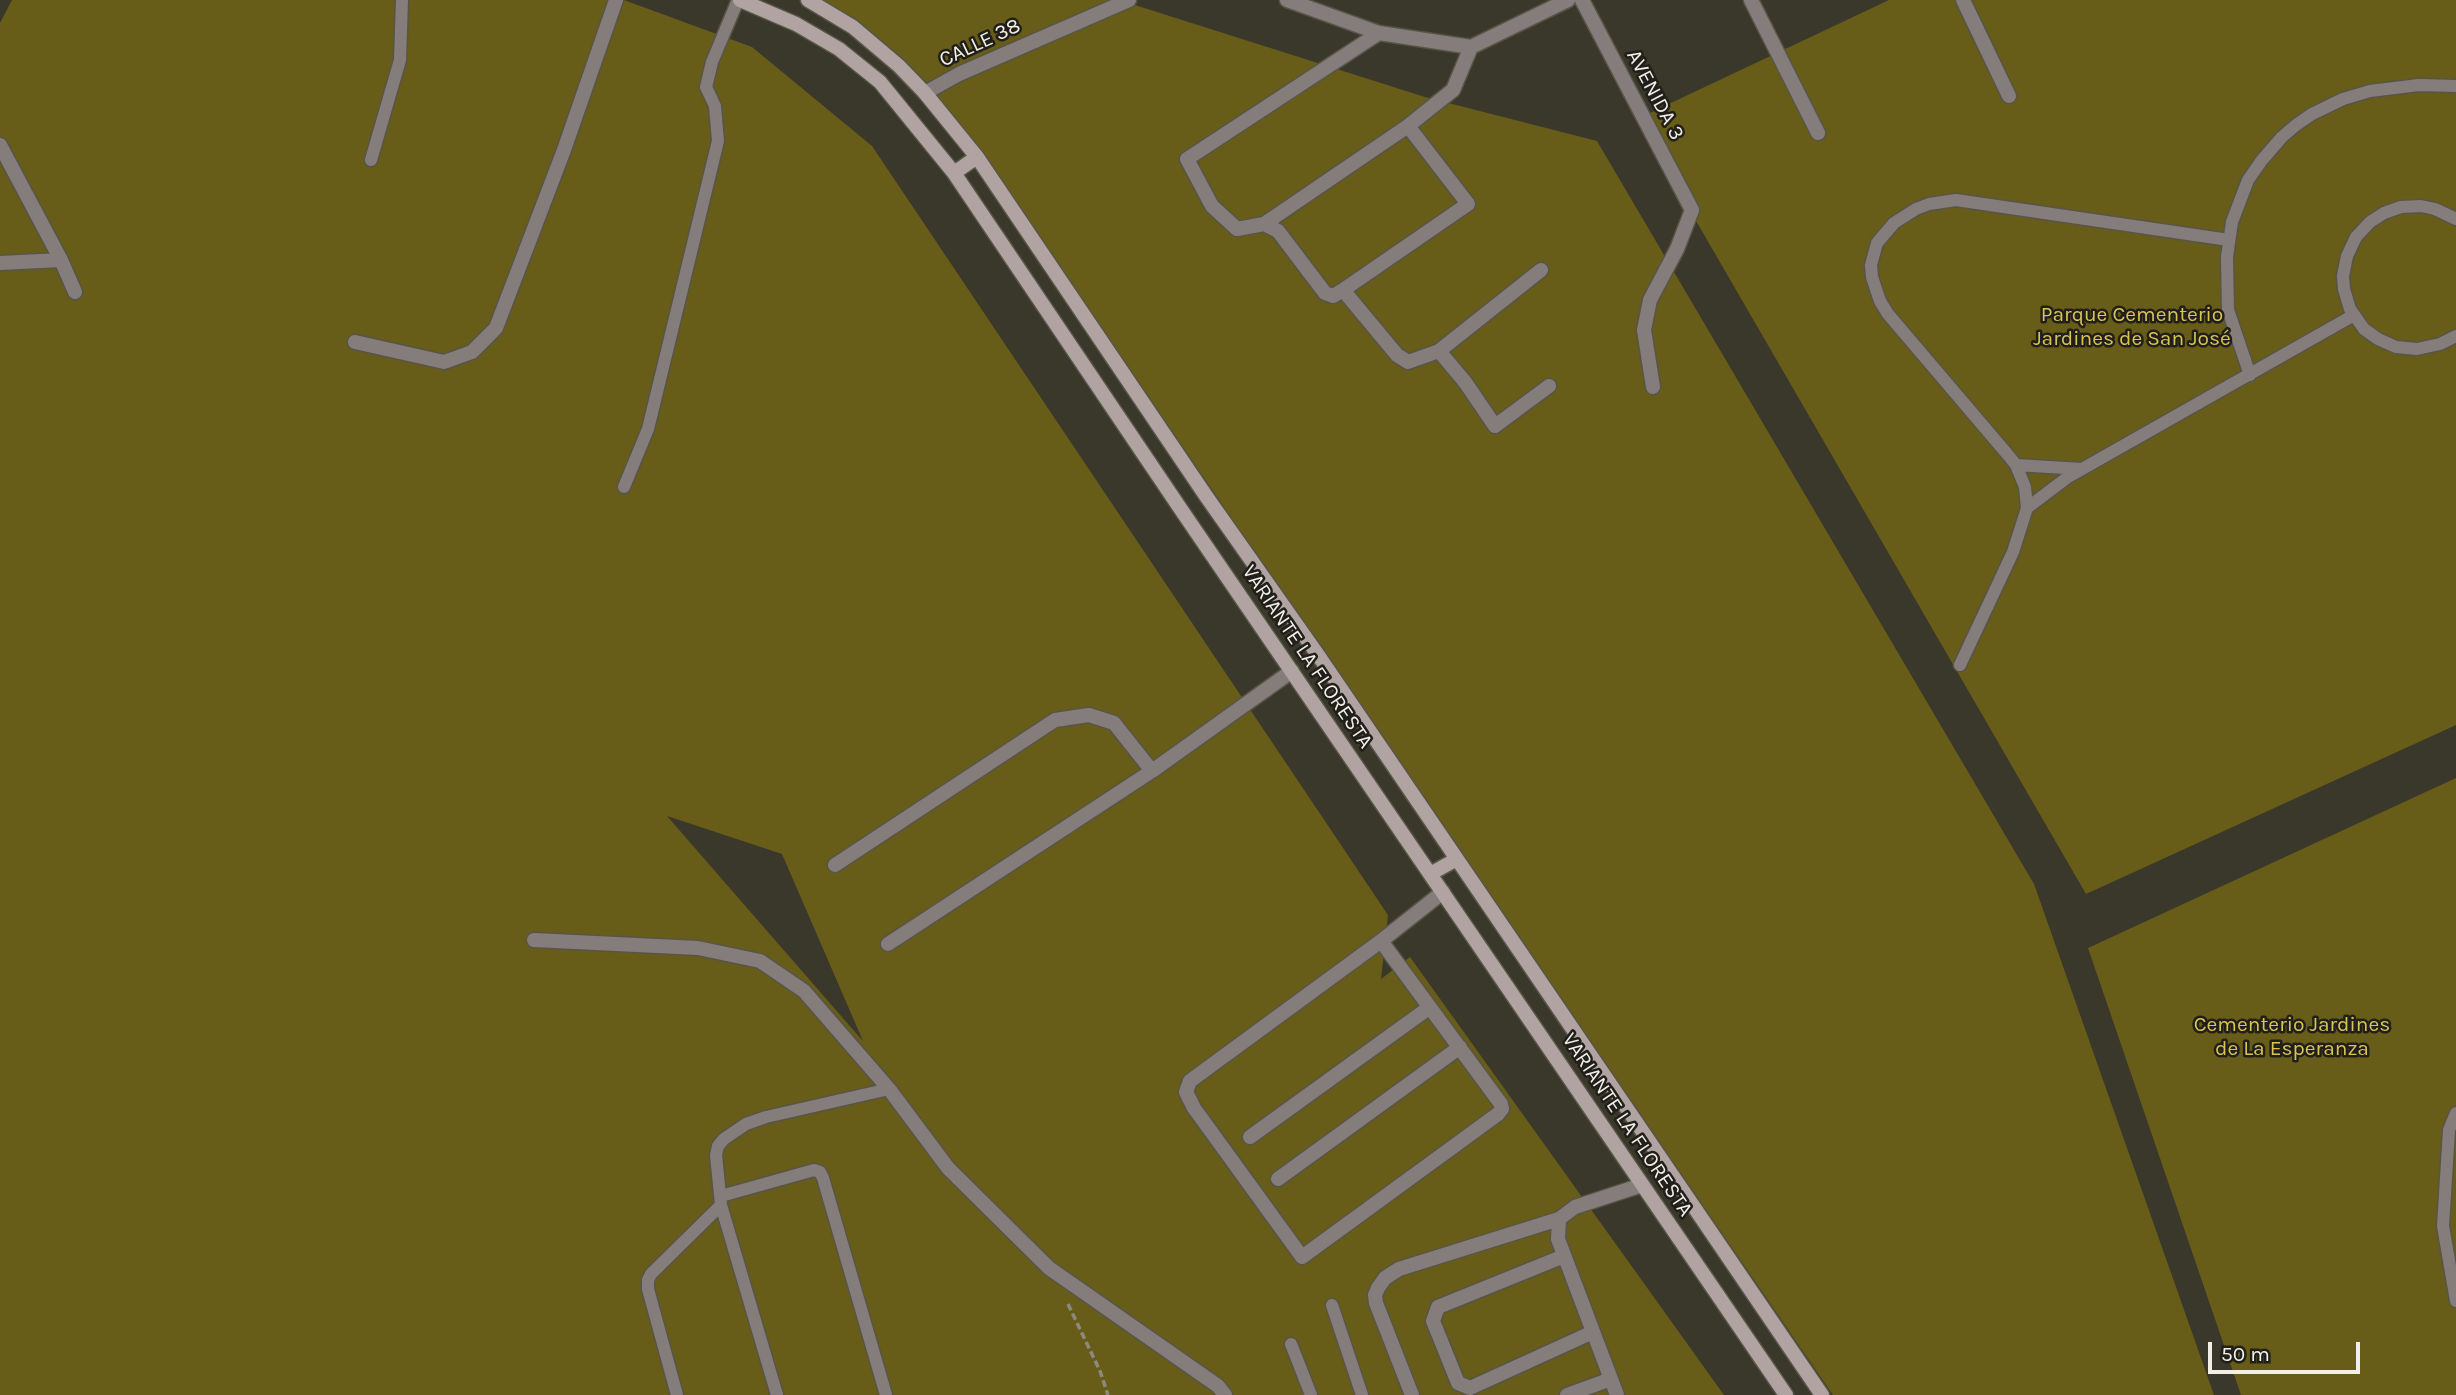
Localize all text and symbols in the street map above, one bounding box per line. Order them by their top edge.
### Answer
street label: CALLE 38 [935,13,1025,73]
street label: AVENIDA 3 [1621,46,1689,144]
park label: Parque Cementerio Jardines de San José [2033,302,2231,352]
street label: VARIANTE LA FLORESTA [1236,560,1378,754]
park label: Cementerio Jardines de La Esperanza [2194,1012,2390,1062]
street label: VARIANTE LA FLORESTA [1556,1028,1698,1222]
scale bar [2211,1328,2363,1372]
text: 50 m [2221,1342,2270,1366]

